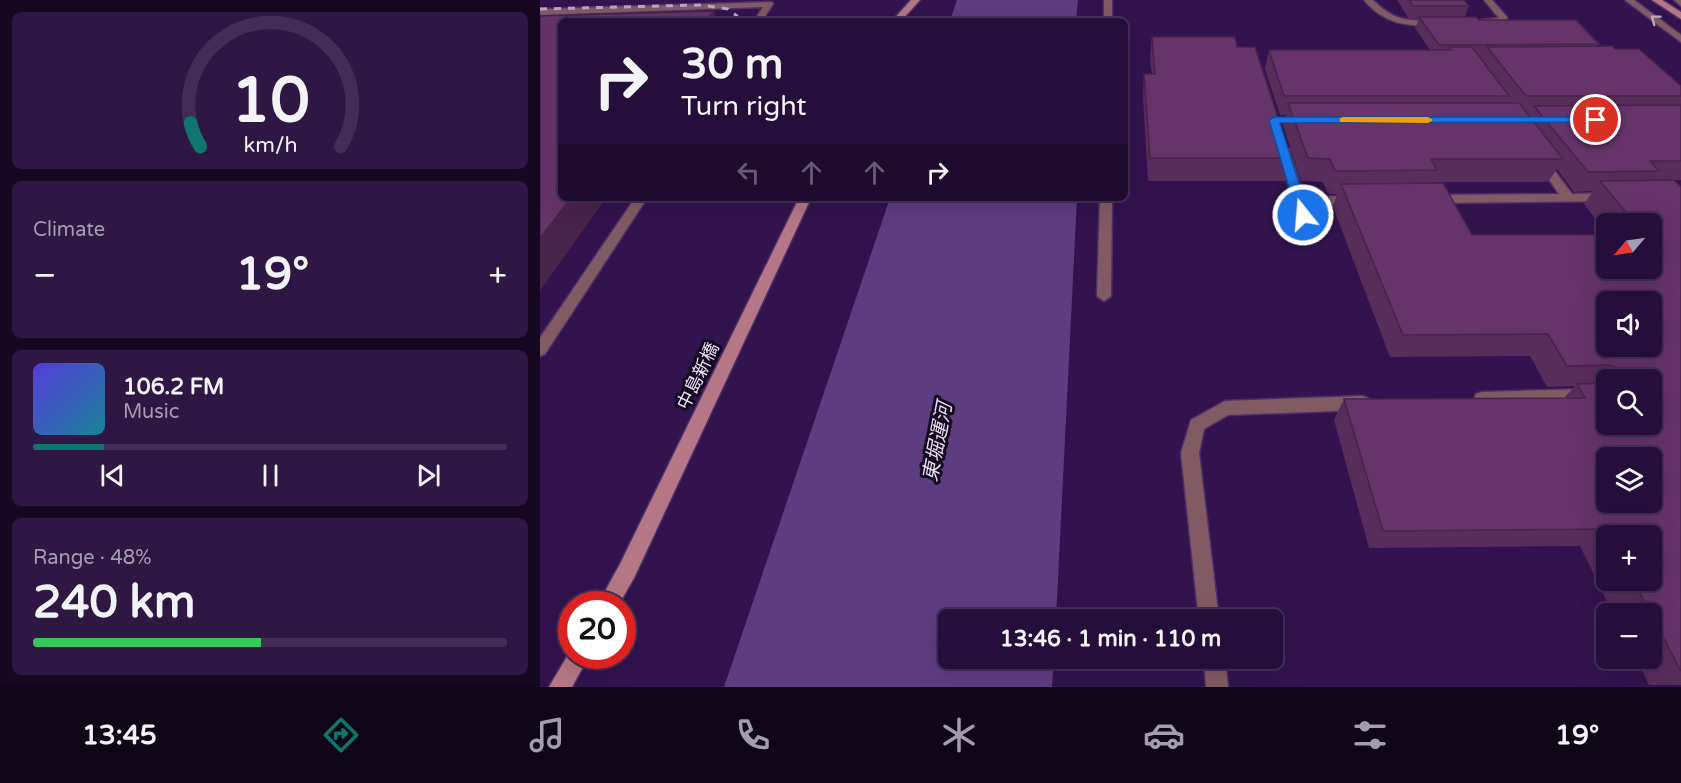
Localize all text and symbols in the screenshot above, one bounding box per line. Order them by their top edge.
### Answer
one-way arrow [1650,16,1661,27]
text: 30 m [681,39,783,90]
icon: right [582,42,660,120]
text: 10 [231,65,309,140]
text: Turn right [681,90,807,123]
pin [1570,94,1621,145]
icon: arrive [1579,103,1612,136]
text: km/h [243,133,297,159]
icon: left [732,156,765,189]
icon: ahead [795,156,828,189]
icon: ahead [858,156,891,189]
icon: right [921,156,954,189]
position arrow [1271,183,1335,247]
north arrow [1596,213,1662,279]
map controls [1596,213,1662,669]
text: Climate [33,218,105,242]
text: 19° [236,248,309,302]
text: − [33,256,57,295]
text: + [488,256,507,295]
button: sound [1596,291,1662,357]
street label: 中島新橋 [672,339,724,413]
button: search [1596,369,1662,435]
text: 106.2 FM [123,374,224,400]
water label: 東堀運河 [919,397,958,484]
text: Music [123,400,179,424]
button: layers [1596,447,1662,513]
icon: previous [96,459,129,492]
icon: pause [254,459,287,492]
icon: next [412,459,445,492]
button: + [1596,525,1662,591]
text: Range · 48% [33,546,152,570]
text: 240 km [33,576,195,630]
speed limit sign: 20 [558,591,636,669]
button: − [1596,603,1662,669]
text: 13:46 · 1 min · 110 m [1000,626,1221,652]
icon: directions [320,714,362,756]
icon: music [526,714,568,756]
icon: phone [732,714,774,756]
icon: climate [938,714,980,756]
icon: car [1143,714,1185,756]
icon: filters [1349,714,1391,756]
text: 13:45 [82,719,157,752]
text: 19° [1555,719,1599,752]

